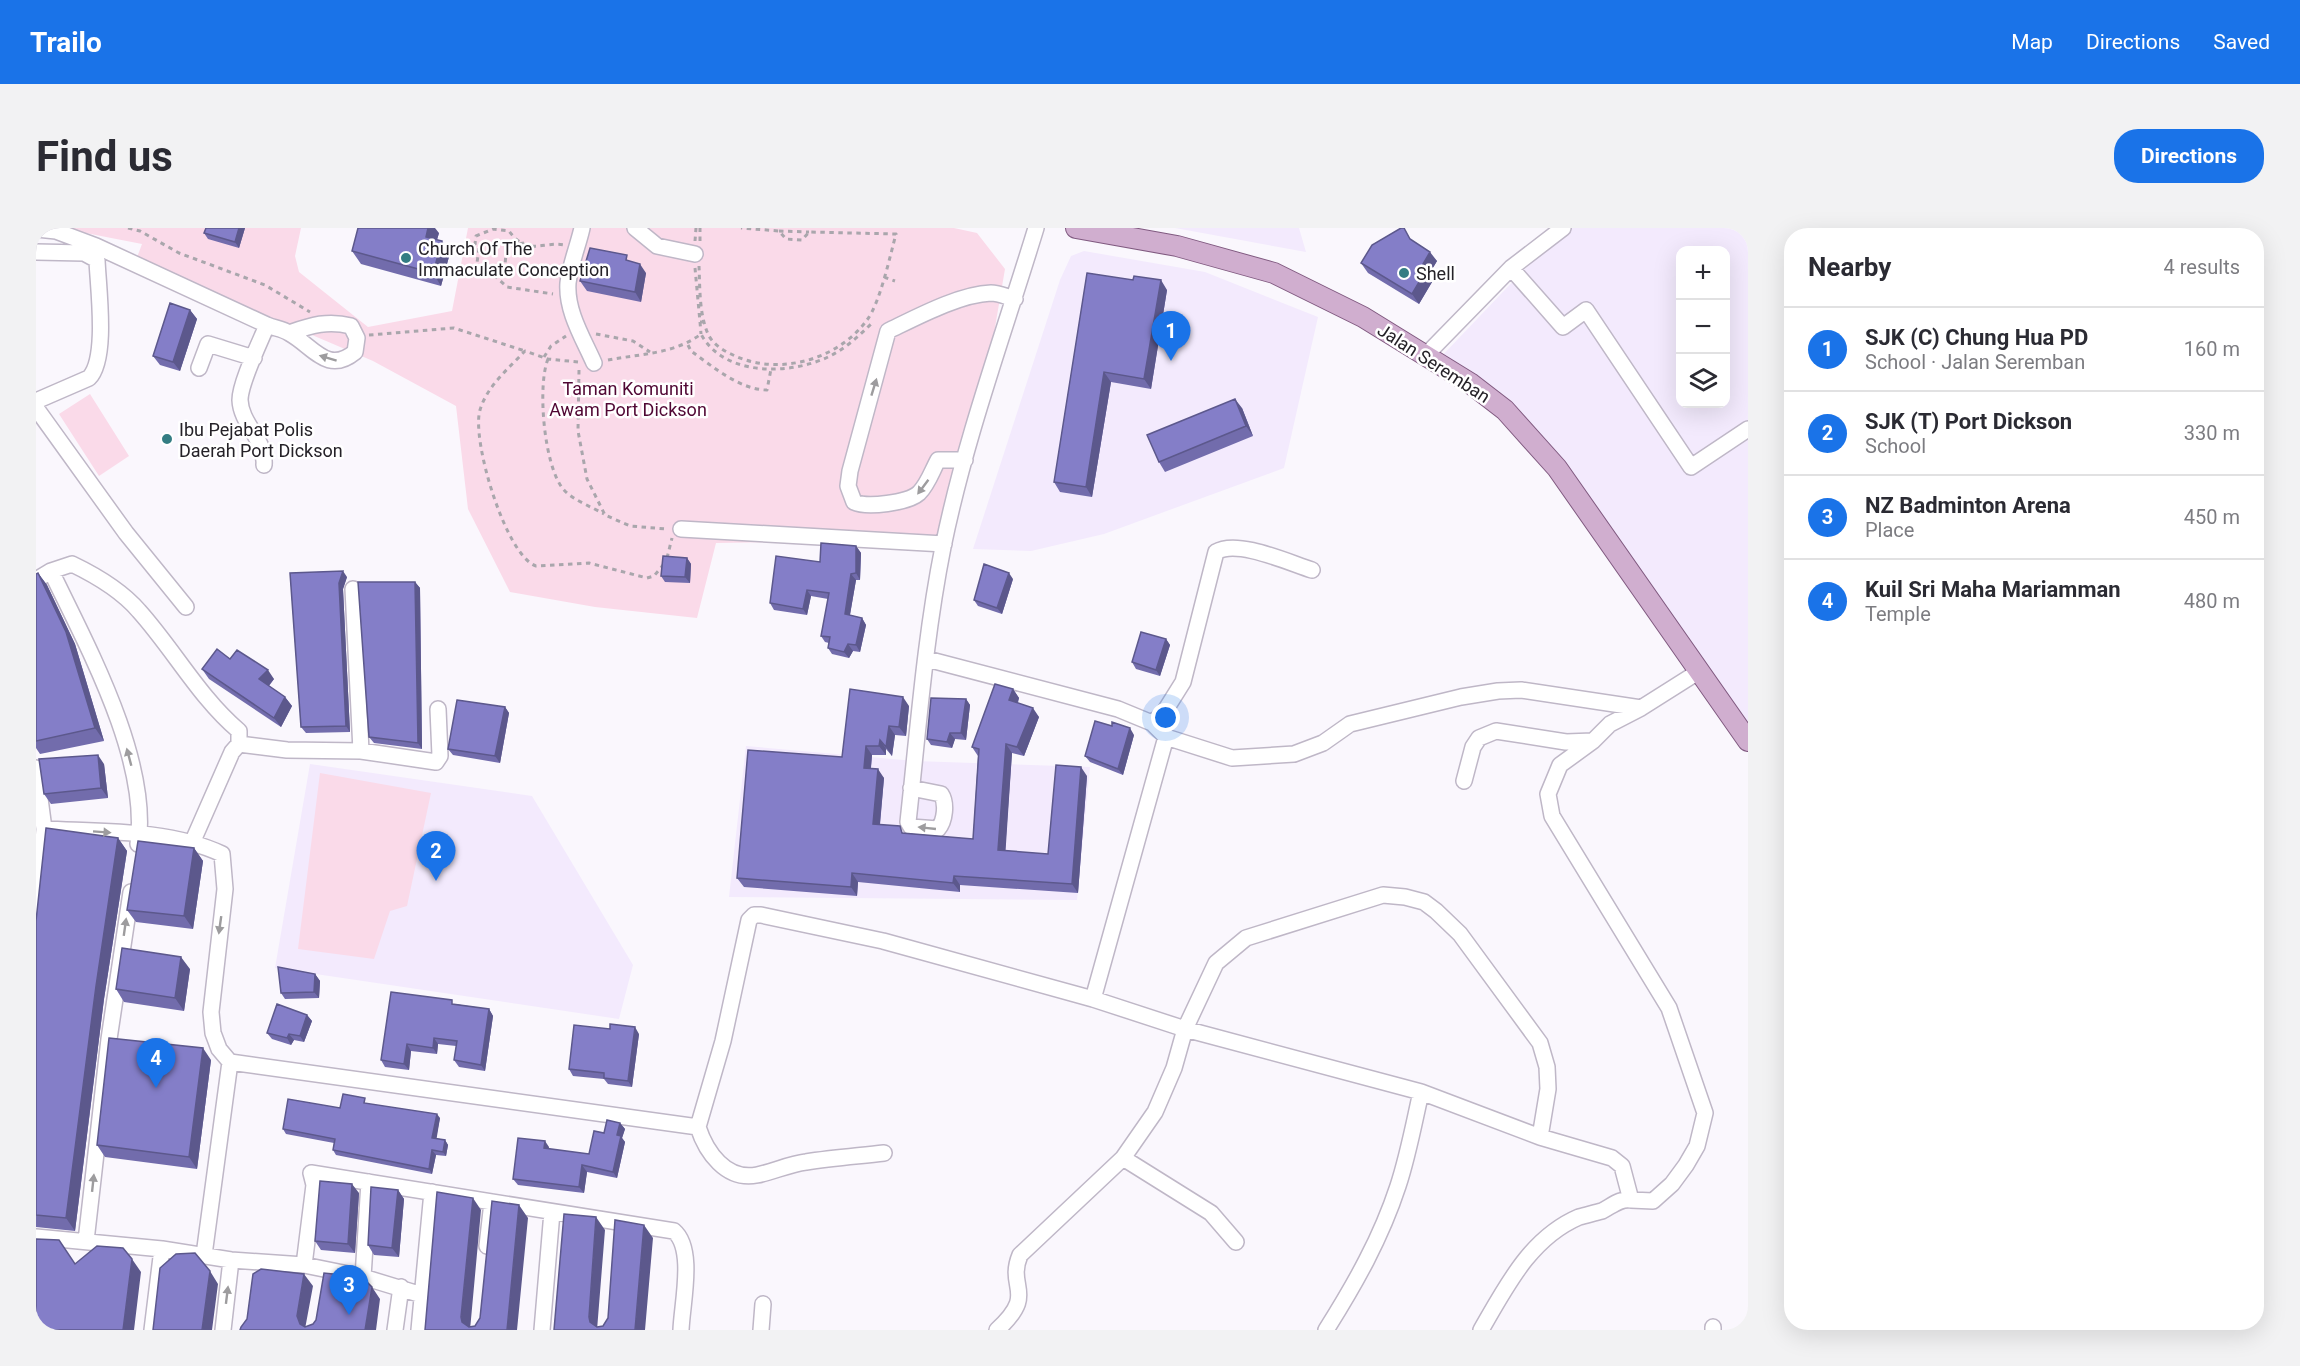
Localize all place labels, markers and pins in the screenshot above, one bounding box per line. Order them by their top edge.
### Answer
place label: Church Of The Immaculate Conception [418,238,609,280]
marker: Church Of The Immaculate Conception [399,251,413,265]
place label: Shell [1416,263,1455,284]
marker: Shell [1397,266,1411,280]
pin: 1 [1152,312,1190,361]
place label: Ibu Pejabat Polis Daerah Port Dickson [179,419,343,461]
marker: Ibu Pejabat Polis Daerah Port Dickson [160,432,174,446]
pin: 2 [416,832,456,881]
pin: 4 [136,1038,176,1088]
pin: 3 [330,1266,368,1315]

